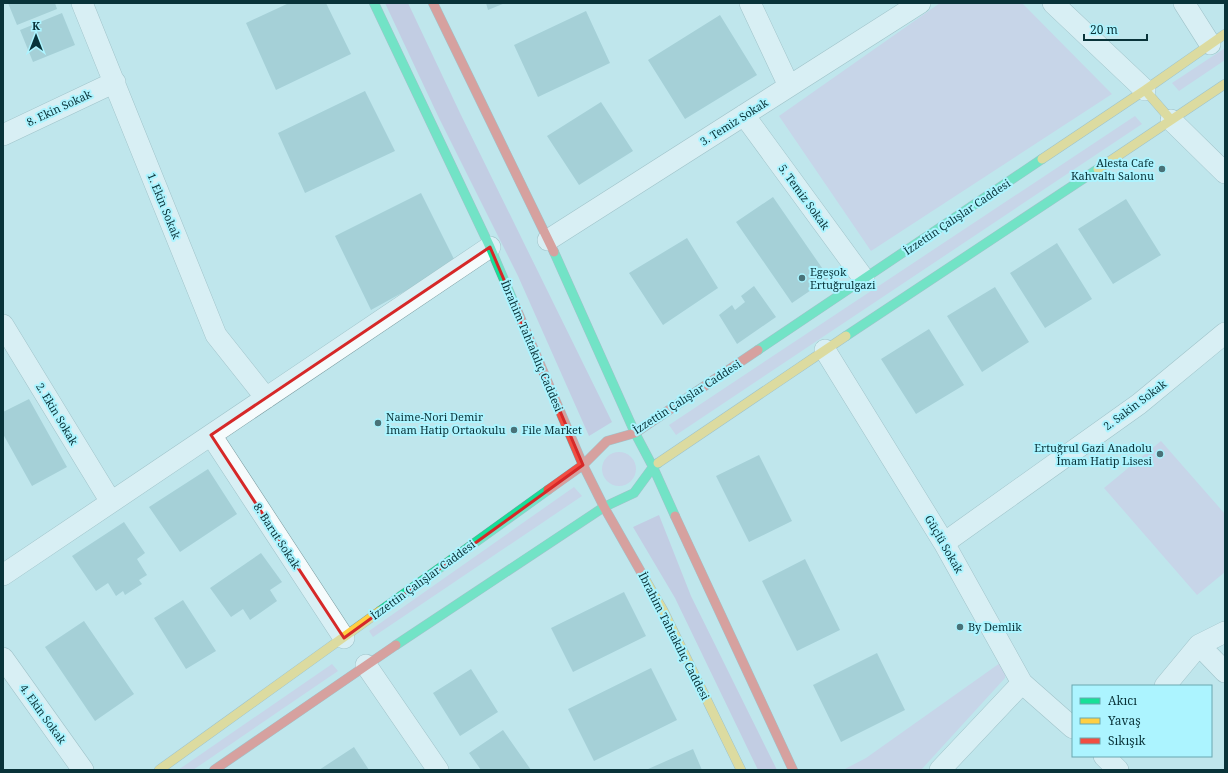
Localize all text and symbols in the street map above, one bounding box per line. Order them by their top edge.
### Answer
north arrow [16,16,56,56]
scale bar [1084,16,1147,42]
text: K [32,18,41,33]
text: 20 m [1090,21,1118,38]
street label: 8. Ekin Sokak [24,86,94,129]
street label: 3. Temiz Sokak [697,94,771,149]
place label: Alesta Cafe Kahvaltı Salonu [1071,155,1154,183]
street label: 5. Temiz Sokak [776,161,834,233]
marker: Alesta Cafe Kahvaltı Salonu [1157,164,1167,174]
street label: 1. Ekin Sokak [144,171,185,242]
street label: İzzettin Çalışlar Caddesi [900,175,1013,258]
place label: Egeşok Ertuğrulgazi [810,264,876,292]
marker: Egeşok Ertuğrulgazi [797,273,807,283]
street label: İbrahim Tahtakılıç Caddesi [498,278,567,414]
street label: İzzettin Çalışlar Caddesi [630,356,744,437]
street label: 2. Sakin Sokak [1100,376,1170,433]
street label: 2. Ekin Sokak [33,380,82,448]
place label: Naime-Nori Demir İmam Hatip Ortaokulu [386,409,505,437]
marker: Naime-Nori Demir İmam Hatip Ortaokulu [373,418,383,428]
place label: File Market [522,422,582,437]
marker: File Market [509,425,519,435]
place label: Ertuğrul Gazi Anadolu İmam Hatip Lisesi [1034,440,1152,468]
marker: Ertuğrul Gazi Anadolu İmam Hatip Lisesi [1155,449,1165,459]
street label: 8. Barut Sokak [251,500,305,572]
street label: Güçlü Sokak [922,512,967,576]
street label: İzzettin Çalışlar Caddesi [367,536,478,623]
street label: İbrahim Tahtakılıç Caddesi [636,569,713,703]
place label: By Demlik [968,619,1022,634]
marker: By Demlik [955,622,965,632]
street label: 4. Ekin Sokak [17,681,70,747]
legend [1072,685,1212,757]
text: Akıcı [1108,692,1137,709]
text: Yavaş [1107,712,1141,729]
text: Sıkışık [1108,732,1146,749]

